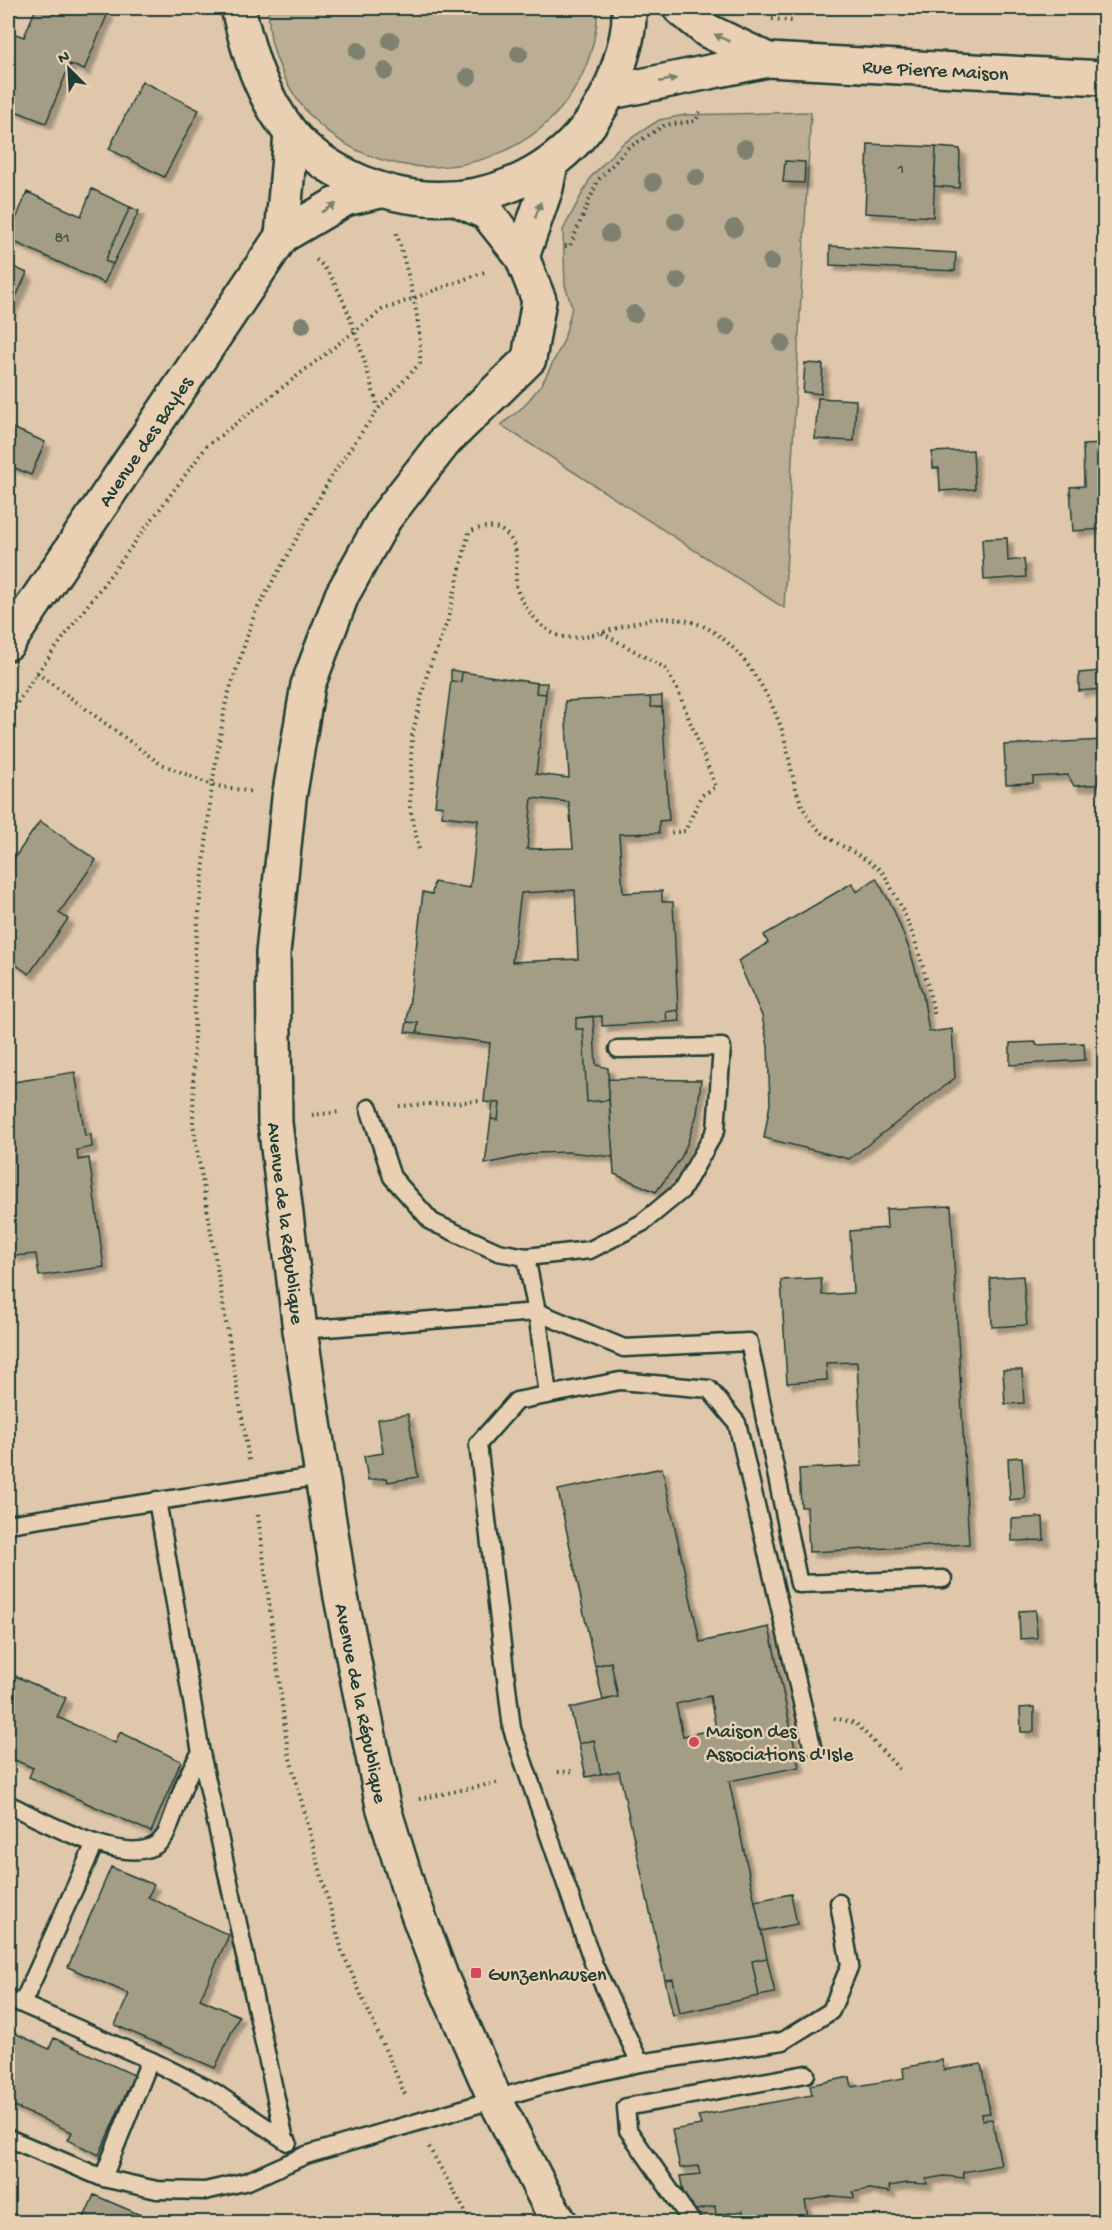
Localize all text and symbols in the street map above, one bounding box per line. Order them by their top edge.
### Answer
one-way arrow [713,33,730,42]
north arrow [39,39,99,99]
text: N [56,47,73,69]
street label: Rue Pierre Maison [862,57,1010,88]
one-way arrow [659,75,678,84]
house number: 1 [897,161,904,180]
one-way arrow [534,201,544,219]
one-way arrow [321,203,337,214]
house number: 81 [54,230,70,249]
street label: Avenue des Bayles [95,372,200,512]
street label: Avenue de la République [260,1121,307,1326]
street label: Avenue de la République [328,1602,390,1806]
place label: Maison des Associations d'Isle [706,1722,854,1768]
marker: Maison des Associations d'Isle [687,1735,701,1749]
place label: Gunzenhausen [488,1965,607,1988]
marker: Gunzenhausen [469,1966,483,1980]

